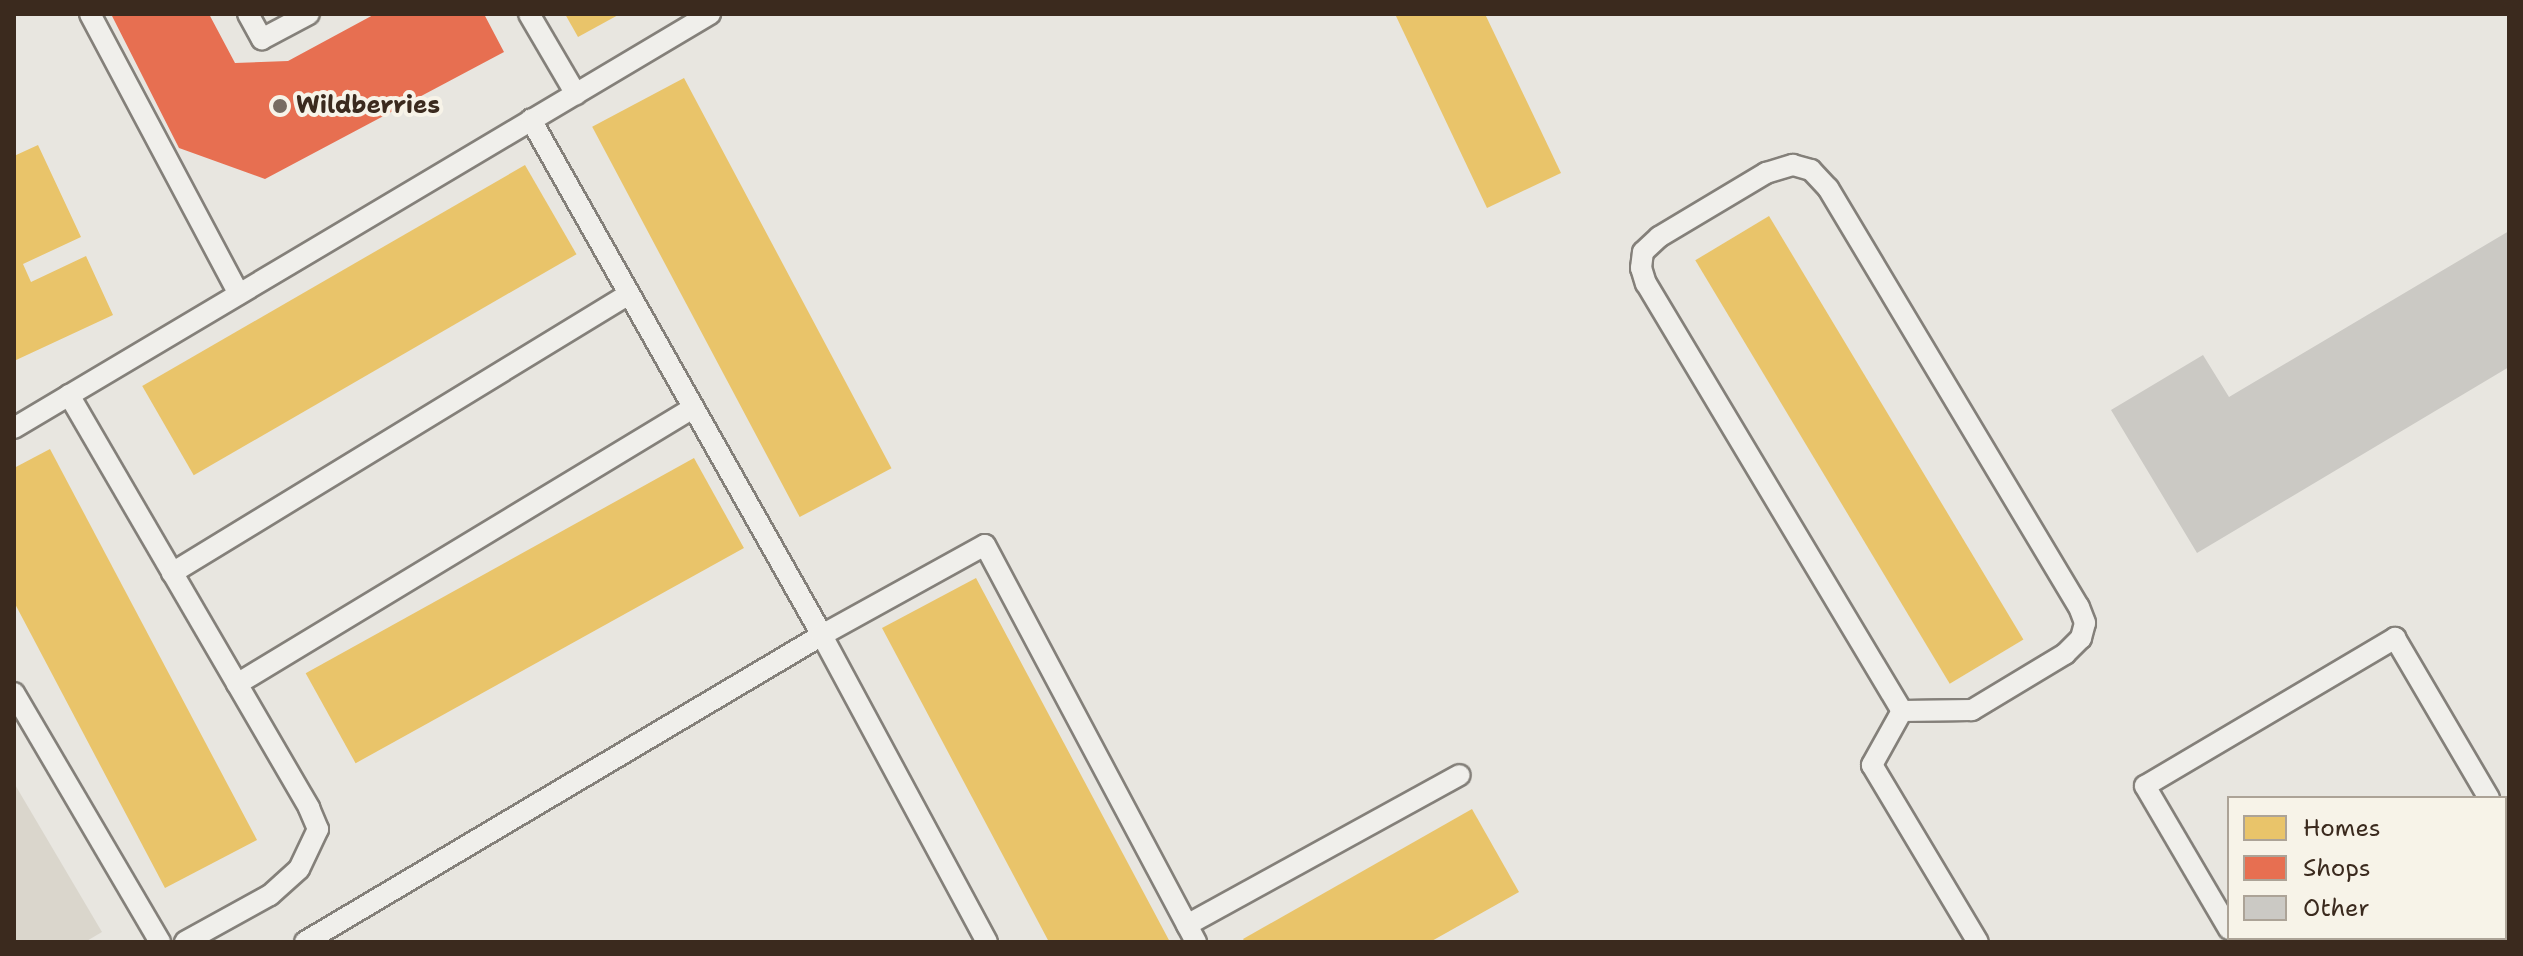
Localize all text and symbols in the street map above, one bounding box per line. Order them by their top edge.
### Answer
place label: Wildberries [296,92,440,120]
marker: Wildberries [271,97,289,115]
legend [2227,796,2507,940]
text: Homes [2303,812,2381,844]
text: Shops [2303,852,2371,884]
text: Other [2303,892,2370,924]

